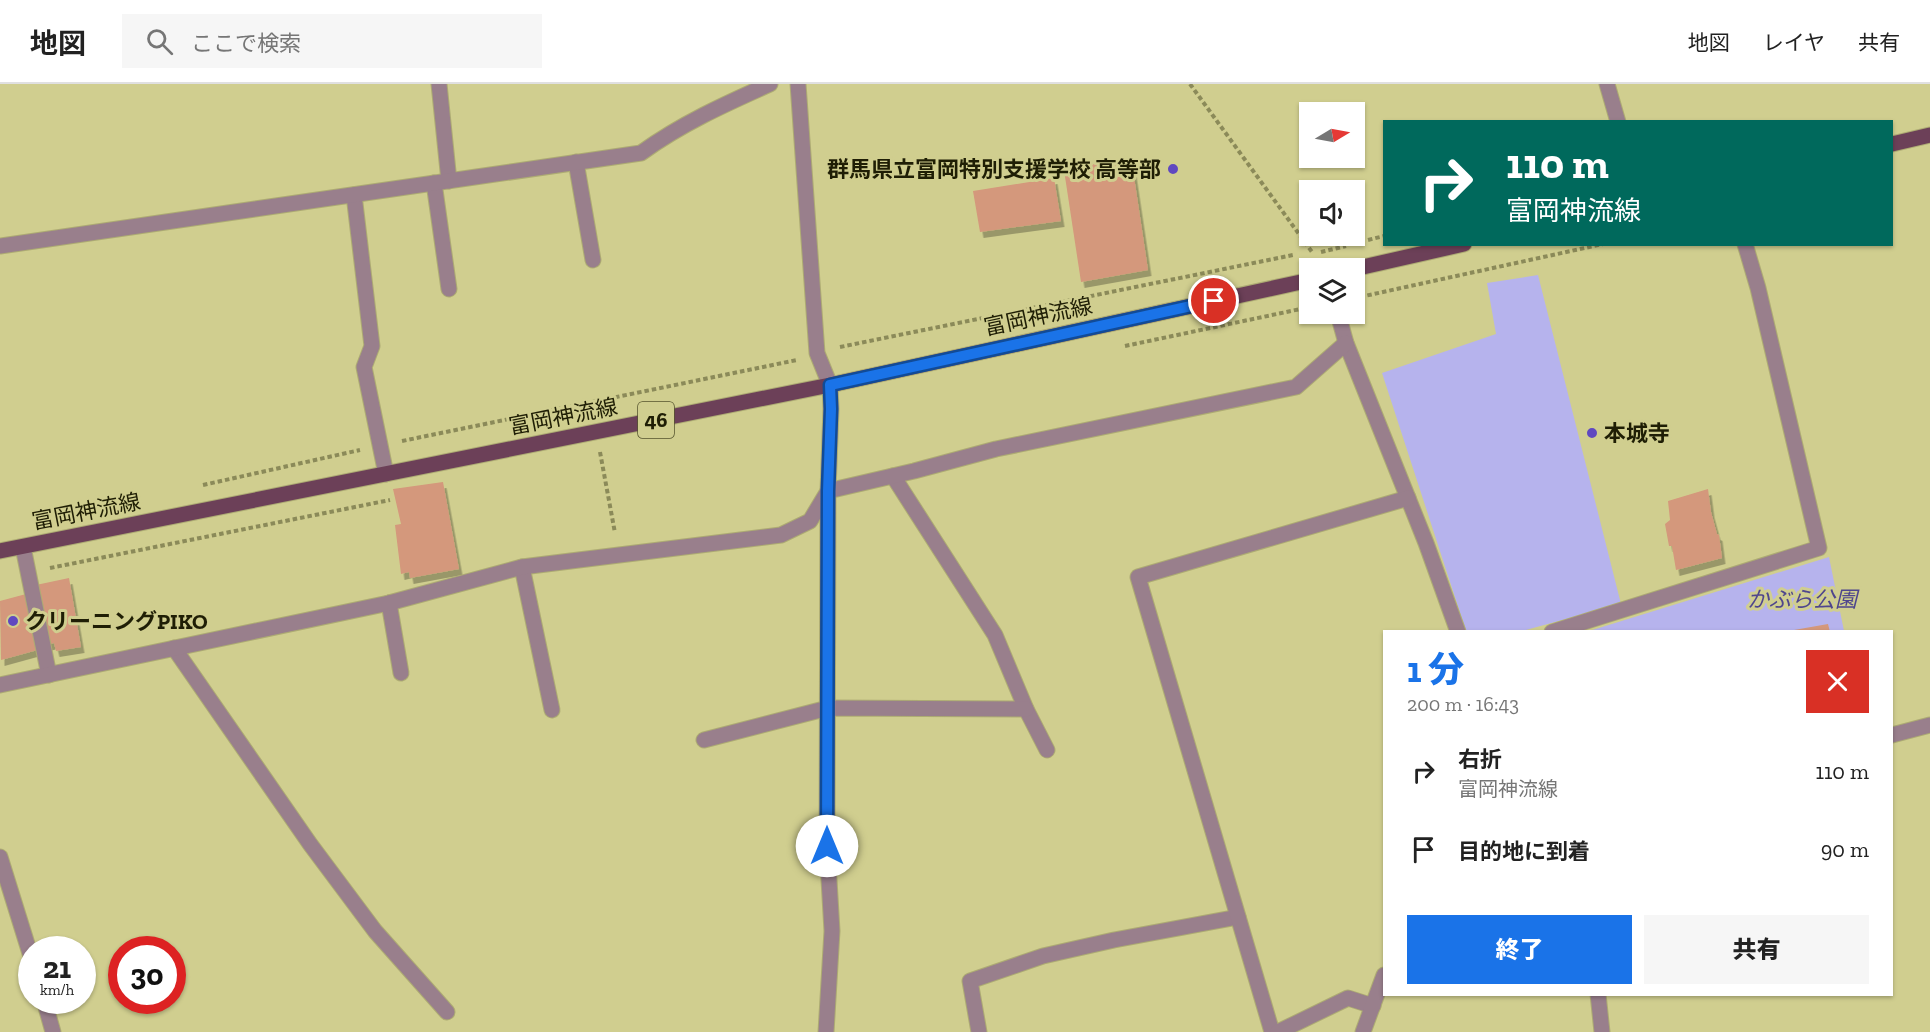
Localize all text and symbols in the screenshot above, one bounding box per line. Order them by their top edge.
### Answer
search box [122,14,542,68]
icon: search [143,25,176,58]
text: 地図 [30,27,86,60]
text: ここで検索 [191,30,301,57]
text: 地図 [1688,30,1730,55]
text: レイヤ [1763,30,1825,55]
text: 共有 [1858,30,1900,55]
north arrow [1299,102,1365,168]
map controls [1299,102,1365,324]
text: 110 m [1506,138,1609,189]
icon: right [1407,144,1485,222]
place label: 群馬県立富岡特別支援学校 高等部 [827,156,1161,183]
marker: 群馬県立富岡特別支援学校 高等部 [1166,162,1180,176]
button: sound [1299,180,1365,246]
text: 富岡神流線 [1506,195,1641,227]
button: layers [1299,258,1365,324]
pin [1188,275,1239,326]
icon: arrive [1197,284,1230,317]
street label: 富岡神流線 [981,292,1095,341]
street label: 富岡神流線 [507,393,620,440]
road number: 46 [638,402,674,438]
place label: 本城寺 [1604,420,1670,447]
marker: 本城寺 [1585,426,1599,440]
street label: 富岡神流線 [30,488,143,535]
park label: かぶら公園 [1747,586,1860,613]
place label: クリーニングPIKO [25,608,208,635]
marker: クリーニングPIKO [6,614,20,628]
text: 1 分 [1407,648,1464,691]
button: close [1806,650,1869,713]
text: 200 m · 16:43 [1407,692,1519,716]
text: 右折 [1458,746,1502,773]
icon: right [1407,755,1440,788]
text: 110 m [1815,758,1869,785]
text: 富岡神流線 [1458,777,1558,801]
position arrow [795,814,859,878]
icon: arrive [1407,833,1440,866]
text: 90 m [1821,836,1869,863]
text: 目的地に到着 [1458,838,1590,865]
button: 終了 [1407,915,1632,984]
button: 共有 [1644,915,1869,984]
speed limit sign: 30 [108,936,186,1014]
text: 21 [43,950,71,986]
text: km/h [40,981,74,999]

